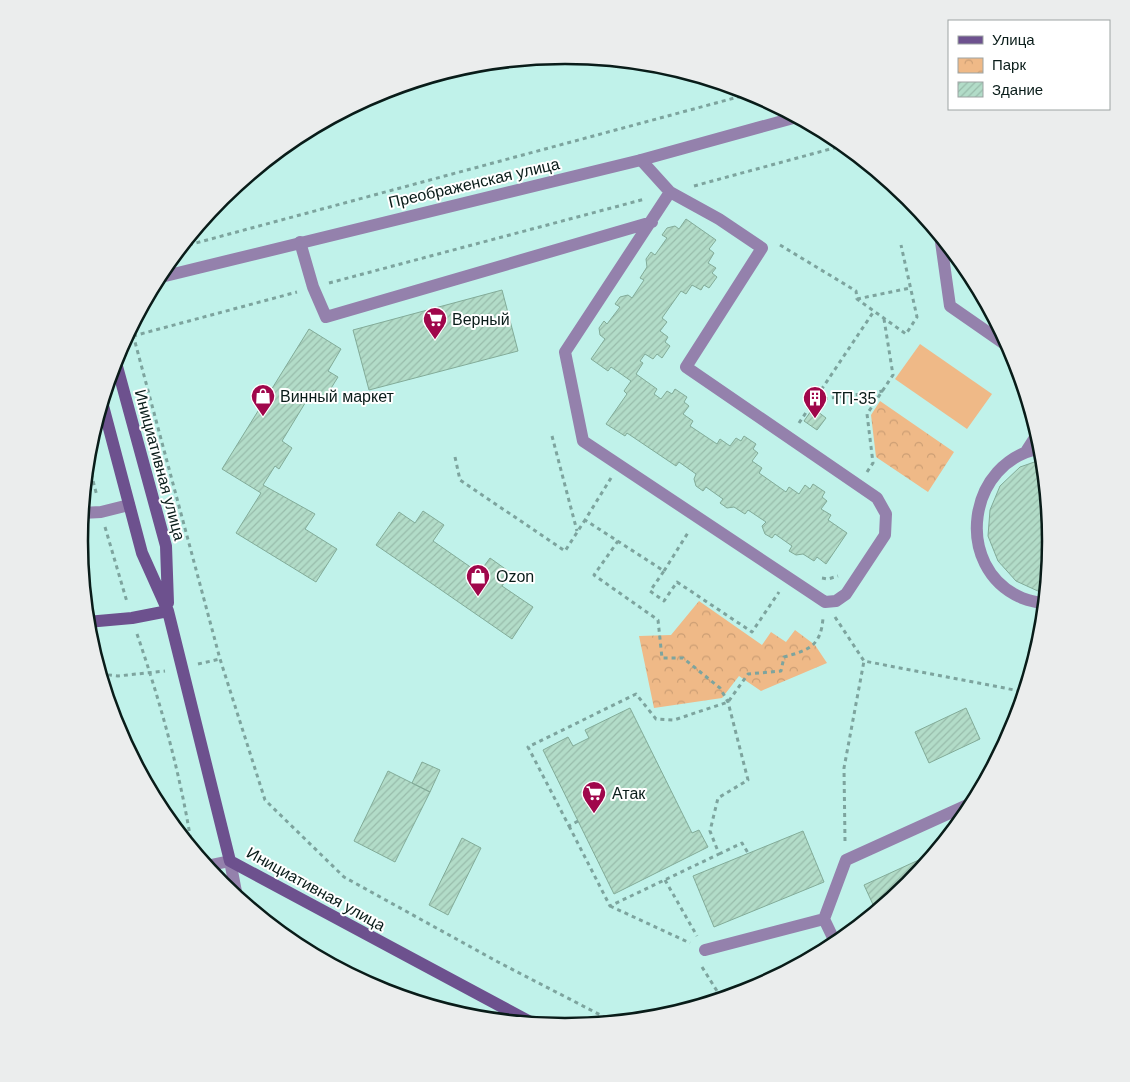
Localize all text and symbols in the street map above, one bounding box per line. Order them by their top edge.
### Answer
legend [948,20,1110,110]
text: Улица [992,31,1035,48]
text: Парк [992,56,1026,73]
text: Здание [992,81,1043,98]
street label: Преображенская улица [387,155,561,211]
supermarket icon: Верный [422,306,448,340]
place label: Верный [452,311,510,328]
shop icon: Винный маркет [250,383,276,417]
building icon: ТП-35 [802,385,828,419]
street label: Инициативная улица [132,388,188,542]
place label: Винный маркет [280,388,395,405]
place label: ТП-35 [832,390,877,407]
shop icon: Ozon [465,563,491,597]
place label: Ozon [496,568,534,585]
supermarket icon: Атак [581,780,607,814]
place label: Атак [612,785,646,802]
street label: Инициативная улица [244,844,388,934]

